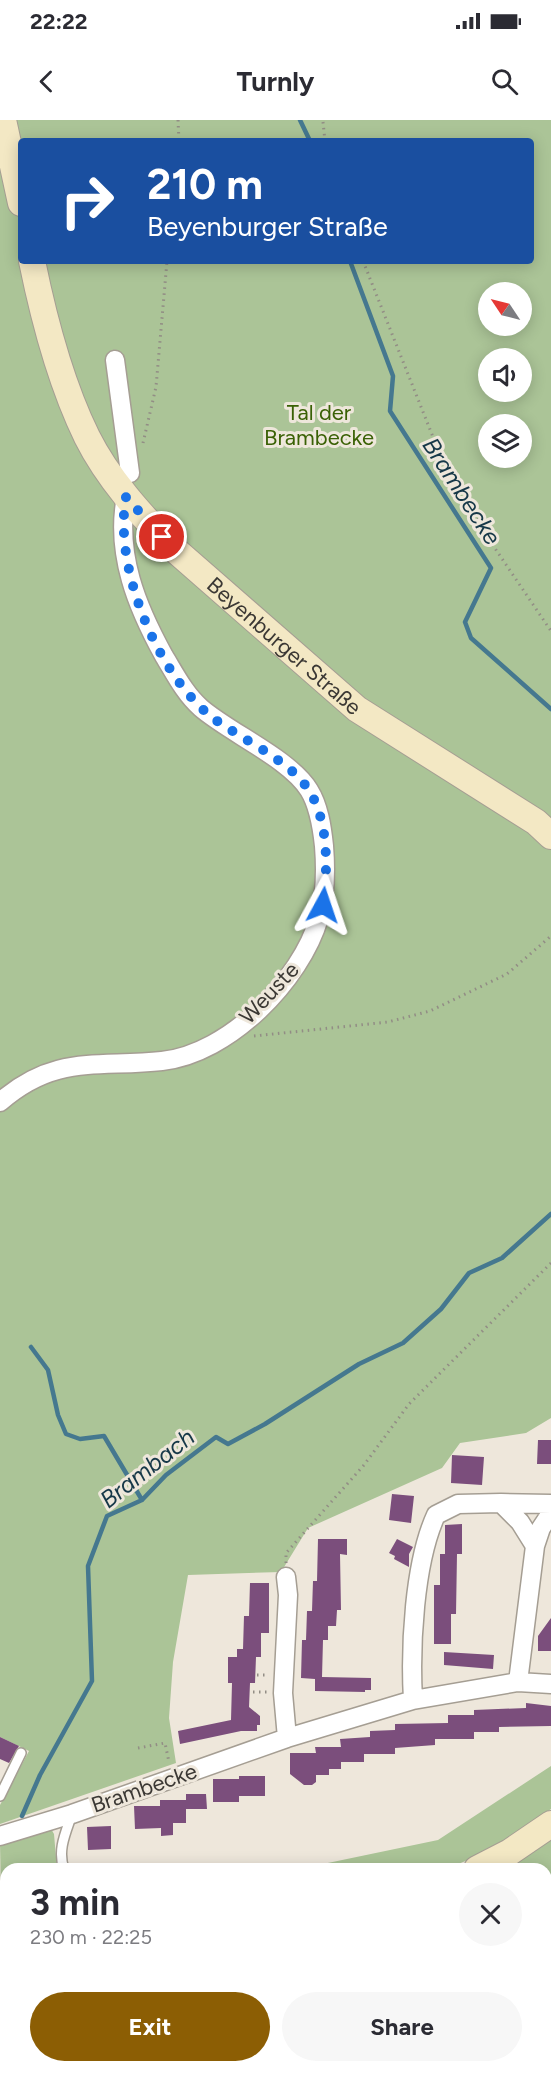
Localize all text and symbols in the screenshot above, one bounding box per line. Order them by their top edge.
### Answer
text: 22:22 [30,8,88,35]
icon: back [30,65,63,98]
text: Turnly [237,65,314,98]
icon: search [488,65,521,98]
text: 210 m [147,159,263,210]
icon: right [48,162,126,240]
text: Beyenburger Straße [147,210,388,243]
north arrow [478,282,532,336]
map controls [478,282,532,468]
button: sound [478,348,532,402]
park label: Tal der Brambecke [264,399,374,451]
button: layers [478,414,532,468]
water label: Brambecke [417,432,507,550]
pin [136,511,187,562]
icon: arrive [145,520,178,553]
street label: Beyenburger Straße [202,571,367,720]
position arrow [291,873,355,937]
street label: Weuste [234,956,304,1030]
water label: Brambach [94,1422,200,1514]
street label: Brambecke [88,1757,200,1819]
text: 3 min [30,1881,120,1924]
button: close [459,1883,522,1946]
text: 230 m · 22:25 [30,1925,152,1949]
button: Exit [30,1992,270,2061]
button: Share [282,1992,522,2061]

